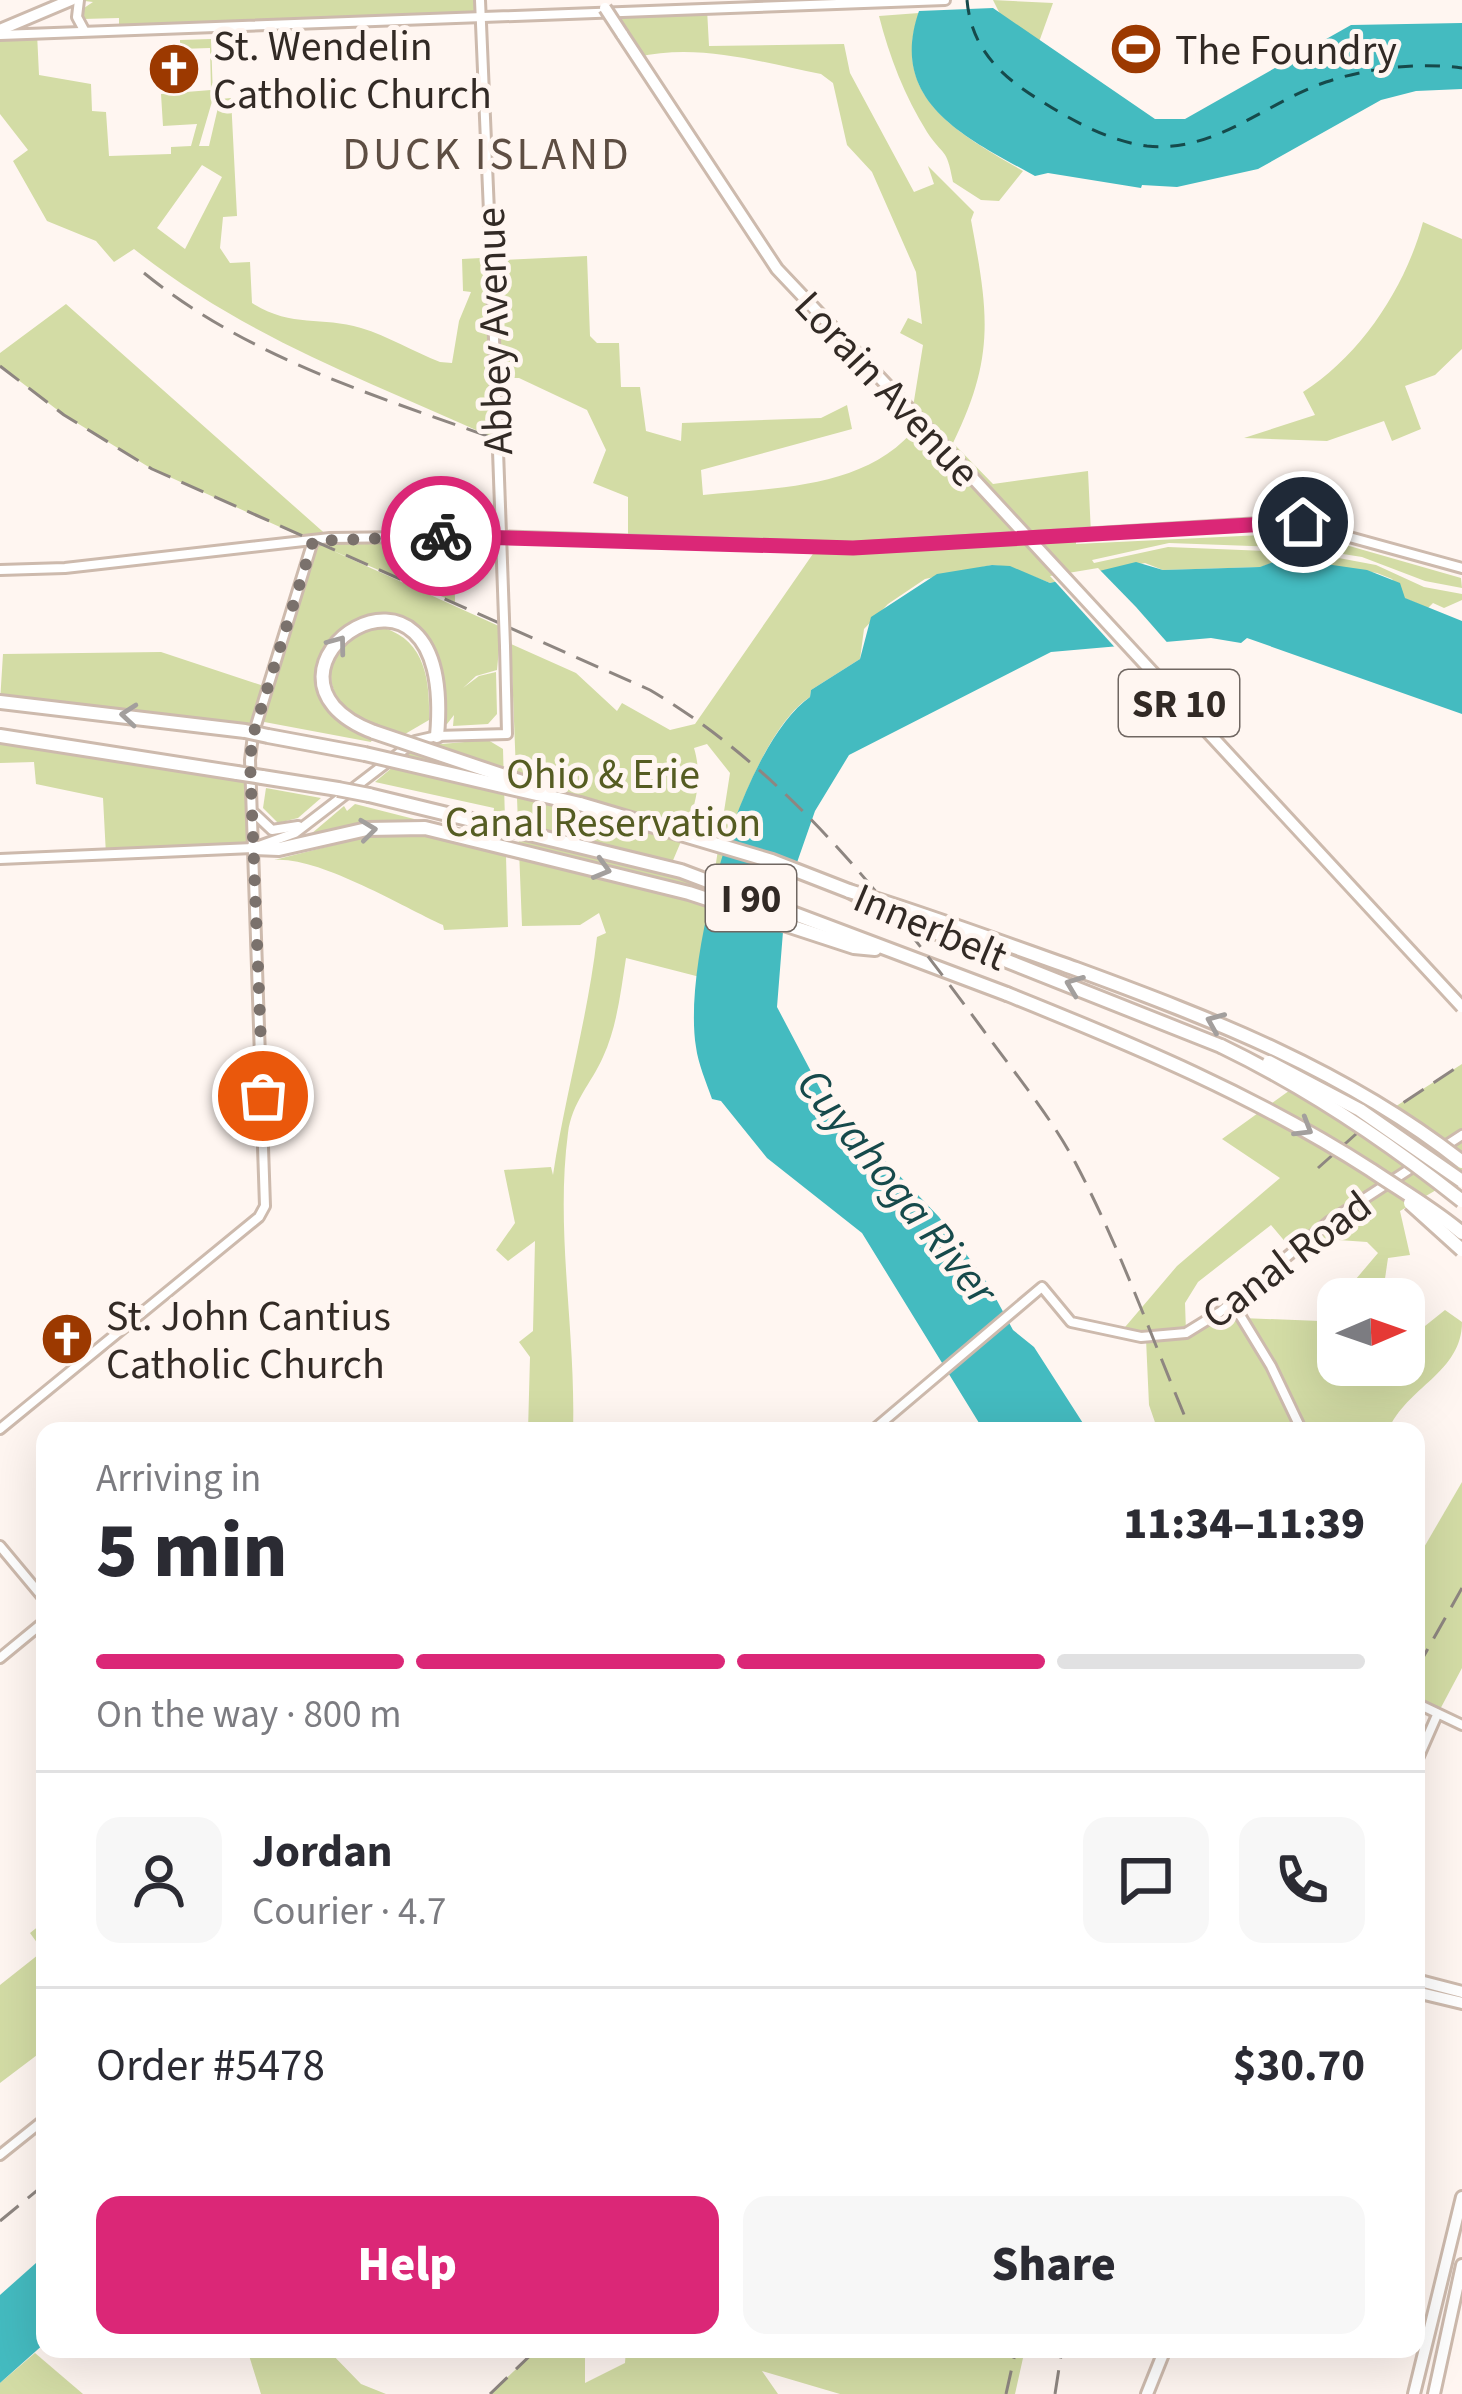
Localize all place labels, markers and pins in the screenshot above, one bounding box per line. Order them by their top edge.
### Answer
place label: St. Wendelin Catholic Church [213,17,492,125]
sports icon: The Foundry [1108,21,1164,77]
place label: The Foundry [1175,21,1397,81]
church icon: St. Wendelin Catholic Church [146,41,202,97]
pin [1252,471,1354,573]
pin [212,1045,314,1147]
place label: St. John Cantius Catholic Church [106,1287,391,1395]
church icon: St. John Cantius Catholic Church [39,1311,95,1367]

